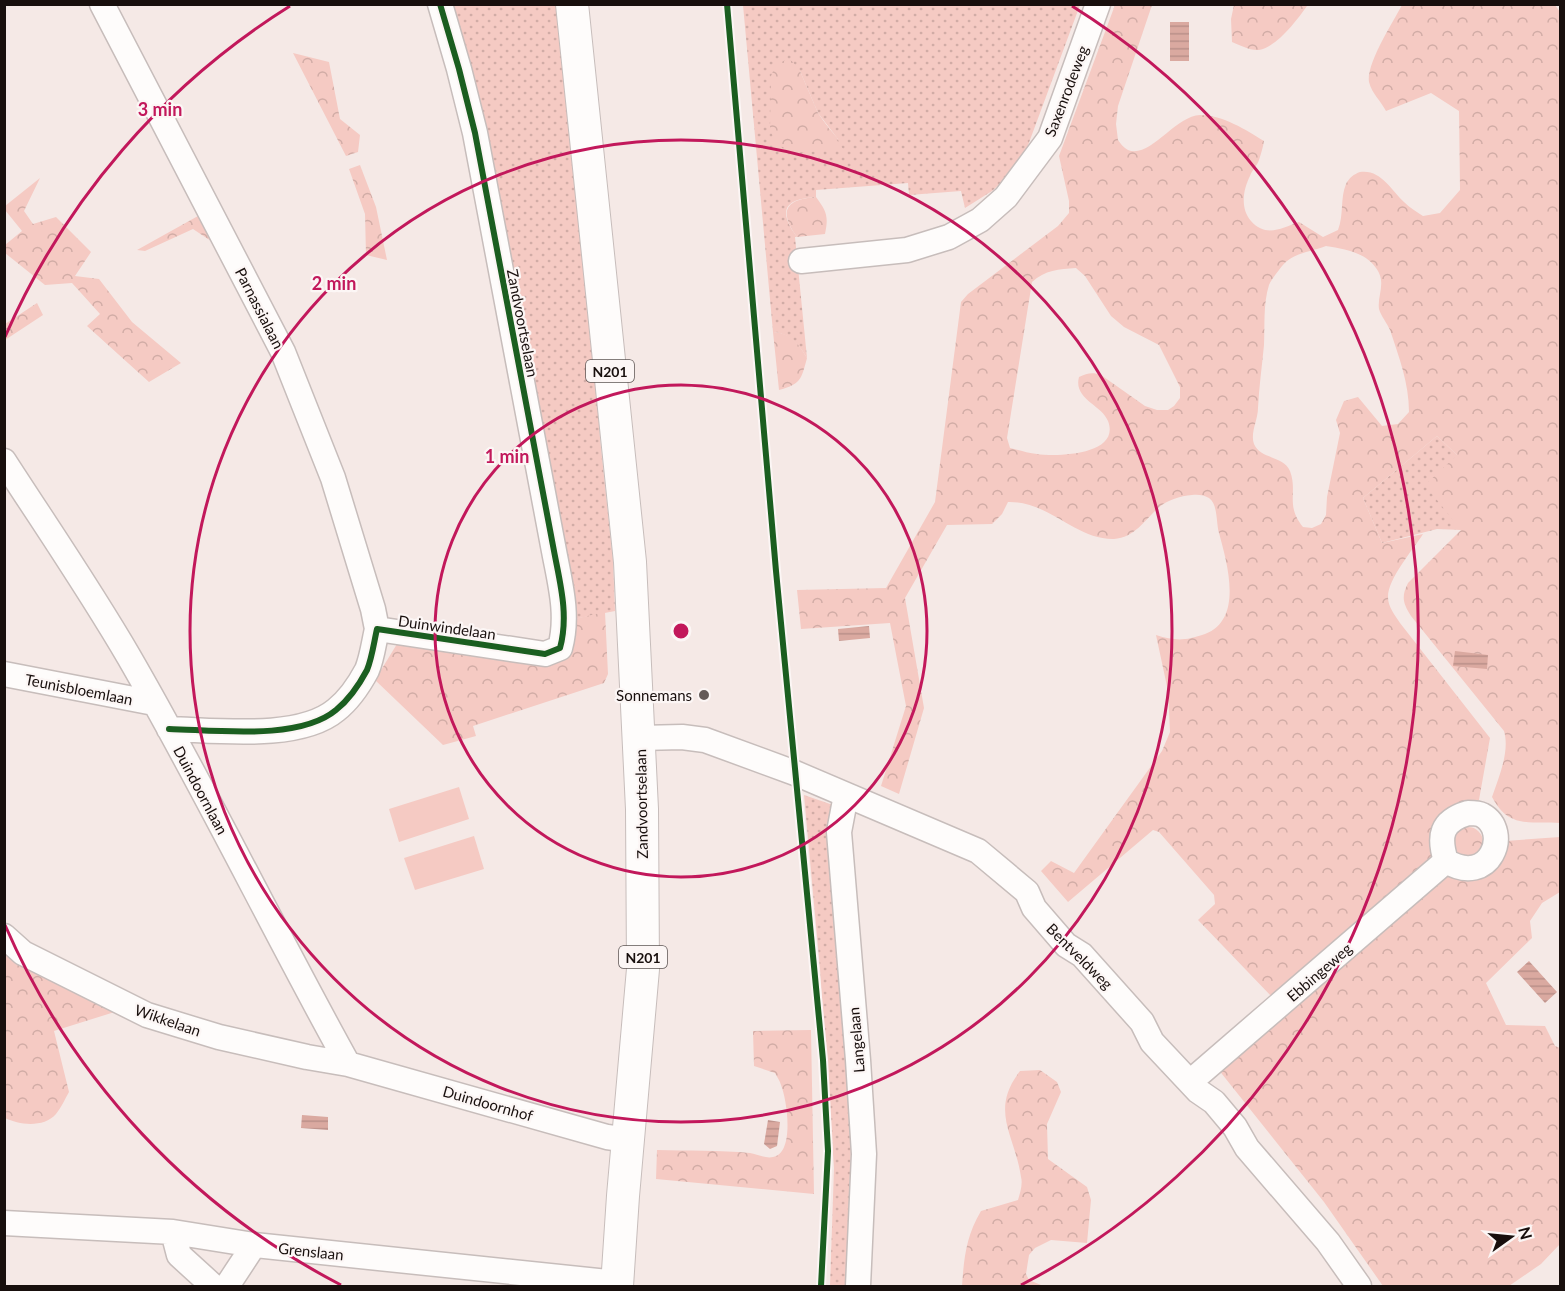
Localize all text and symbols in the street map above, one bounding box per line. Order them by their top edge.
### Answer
street label: Saxenrodeweg [1040,43,1092,139]
text: 3 min [138,98,182,120]
street label: Parnassialaan [232,265,288,351]
street label: Zandvoortselaan [504,267,542,379]
text: 2 min [312,272,356,294]
road number: N201 [586,360,634,382]
text: 1 min [485,445,529,467]
street label: Duinwindelaan [397,611,497,643]
centre of rings [671,621,691,641]
street label: Teunisbloemlaan [24,670,134,708]
place label: Sonnemans [616,686,692,704]
marker: Sonnemans [697,688,711,702]
street label: Duindoornlaan [170,743,232,837]
street label: Zandvoortselaan [631,749,651,859]
street label: Bentveldweg [1043,919,1117,993]
street label: Ebbingeweg [1283,939,1355,1005]
road number: N201 [619,946,667,968]
street label: Wikkelaan [133,1000,203,1040]
street label: Langelaan [844,1006,868,1074]
street label: Duindoornhof [441,1082,536,1125]
north arrow [1481,1207,1541,1267]
text: N [1515,1225,1537,1241]
street label: Grenslaan [277,1239,345,1263]

